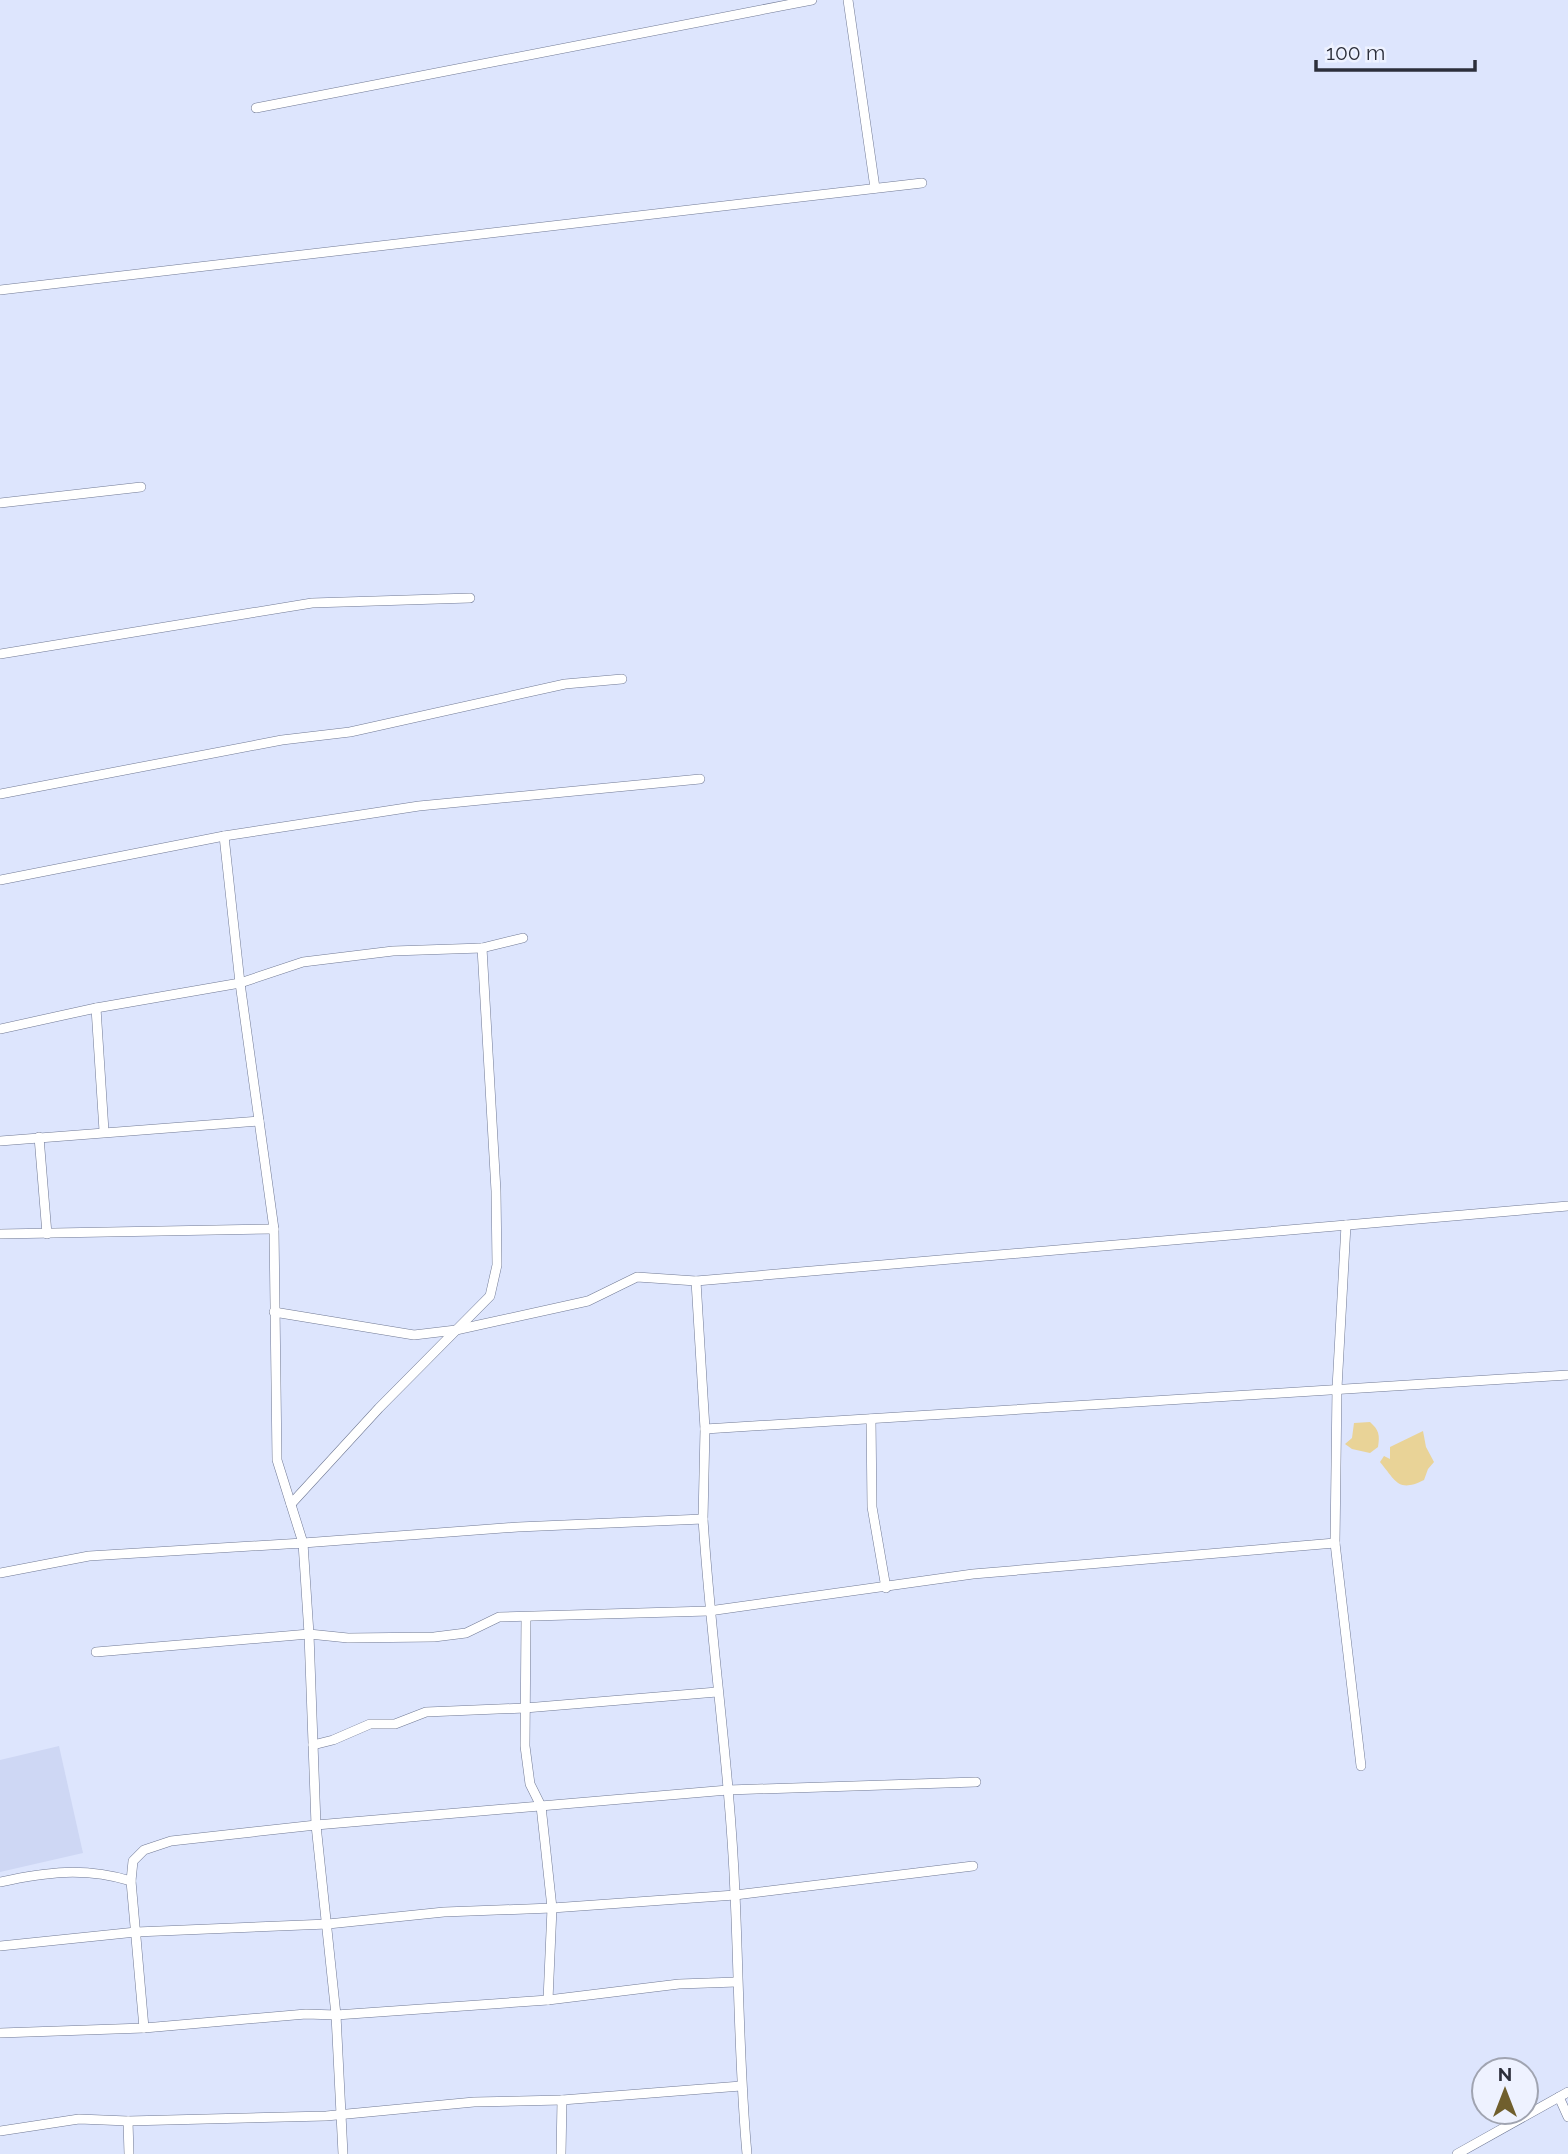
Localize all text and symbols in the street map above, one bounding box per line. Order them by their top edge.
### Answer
scale bar [1316,28,1475,72]
text: 100 m [1326,40,1385,65]
north arrow [1470,2056,1540,2126]
text: N [1498,2063,1512,2085]

